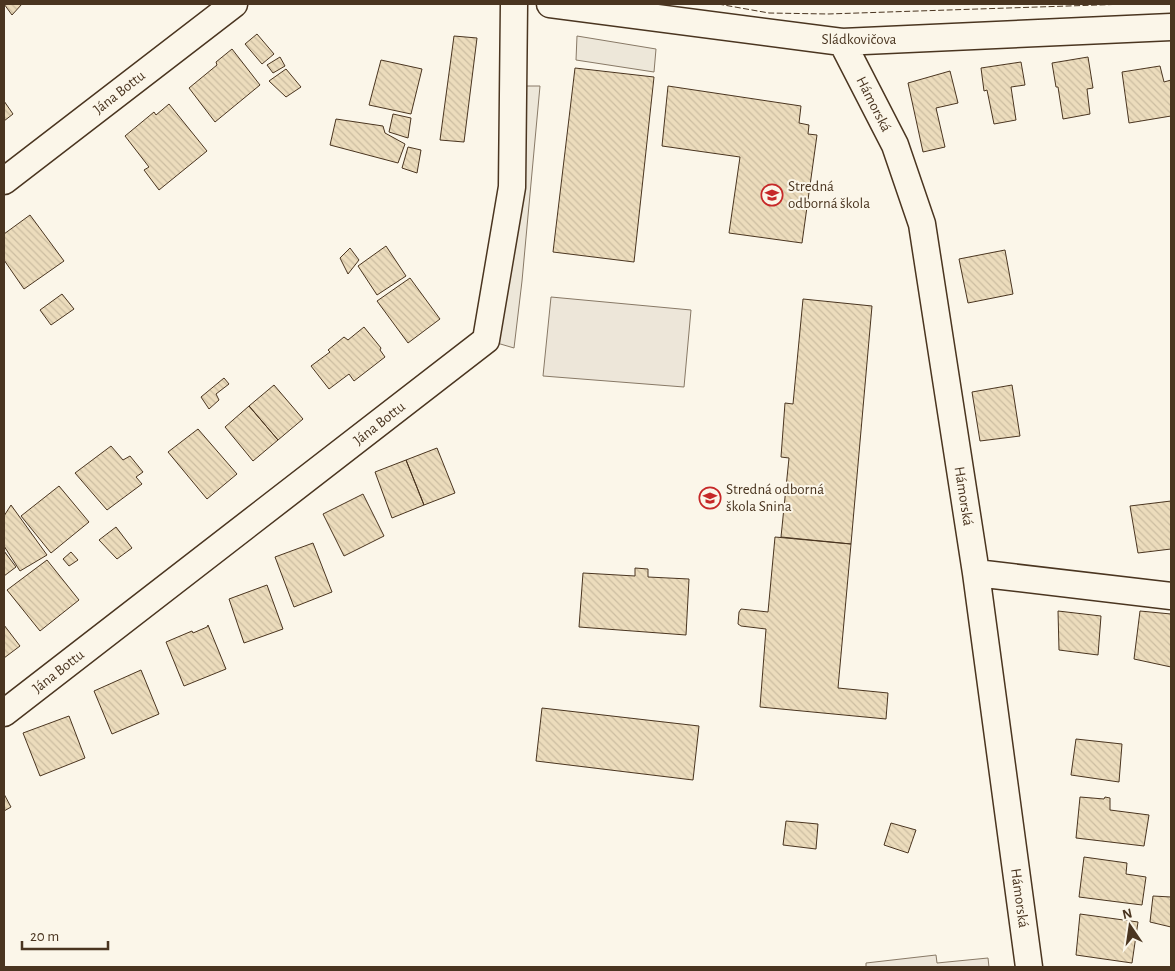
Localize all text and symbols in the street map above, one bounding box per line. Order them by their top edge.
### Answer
street label: Sládkovičova [821,32,897,47]
street label: Jána Bottu [91,68,148,117]
street label: Hámorská [853,74,894,134]
place label: Stredná odborná škola [788,179,870,211]
school or university icon: Stredná odborná škola [760,183,784,207]
street label: Jána Bottu [351,399,408,448]
street label: Hámorská [951,465,976,527]
place label: Stredná odborná škola Snina [726,482,824,514]
school or university icon: Stredná odborná škola Snina [698,486,722,510]
street label: Jána Bottu [30,647,87,696]
street label: Hámorská [1008,867,1031,929]
north arrow [1105,901,1155,951]
text: N [1121,906,1134,922]
scale bar [22,918,109,950]
text: 20 m [30,929,59,944]

